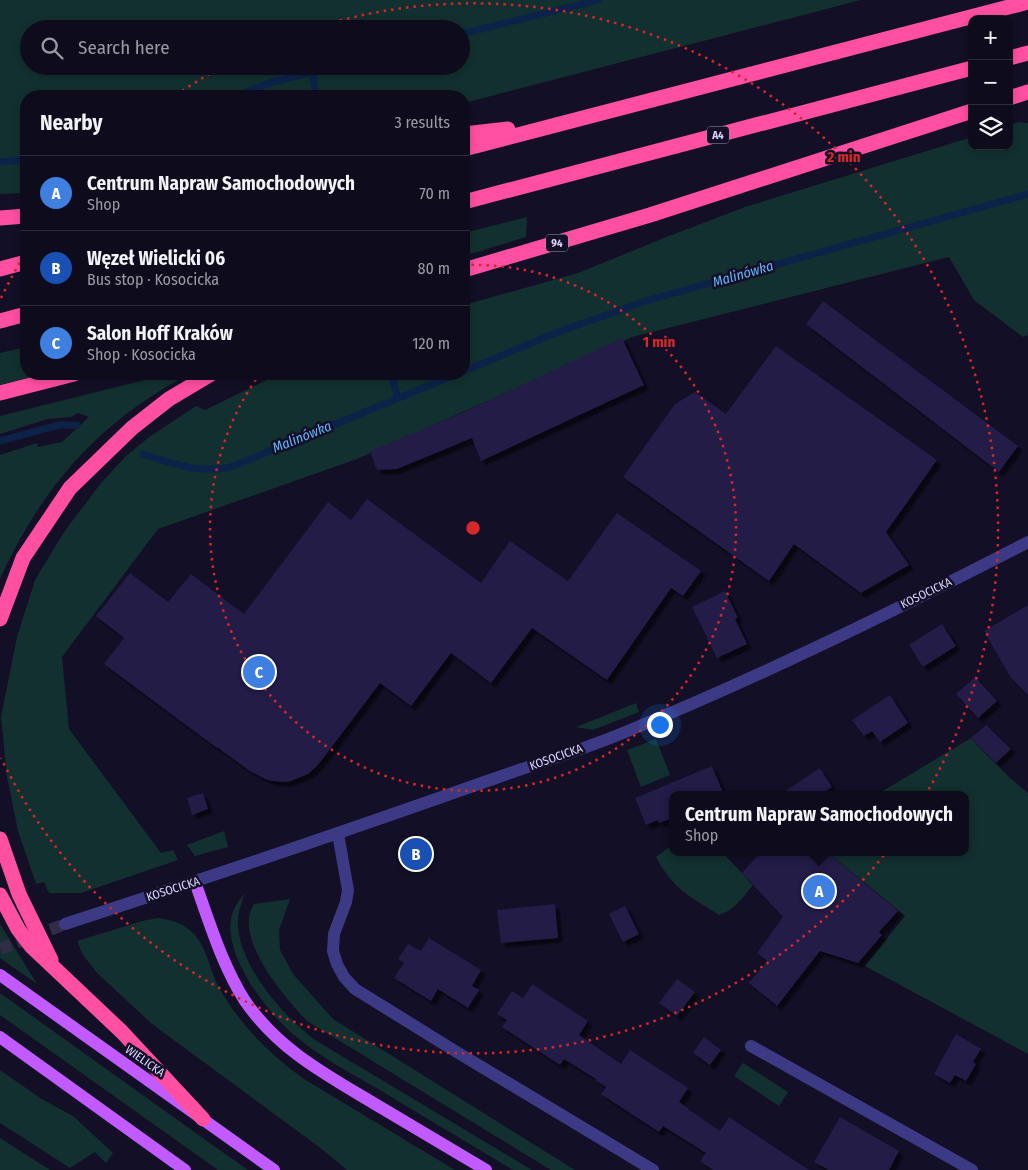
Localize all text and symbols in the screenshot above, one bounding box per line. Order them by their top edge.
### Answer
map controls [968,15,1013,150]
button: + [968,15,1013,60]
search box [20,20,470,75]
icon: search [38,34,66,62]
text: Search here [78,36,170,59]
button: − [968,60,1013,105]
button: layers [968,105,1013,150]
text: Nearby [40,110,102,136]
text: 3 results [394,113,450,132]
road number: A4 [707,126,729,144]
text: 2 min [826,148,861,166]
text: Centrum Napraw Samochodowych [87,172,355,195]
text: A [52,184,60,203]
text: 70 m [419,184,450,203]
text: Shop [87,195,120,214]
road number: 94 [546,234,568,252]
text: Węzeł Wielicki 06 [87,247,225,270]
water label: Malinówka [711,257,775,291]
text: B [52,259,60,278]
text: 80 m [418,259,450,278]
text: Bus stop · Kosocicka [87,270,219,289]
text: Salon Hoff Kraków [87,322,233,345]
text: 1 min [643,333,675,351]
text: C [52,334,60,353]
text: 120 m [412,334,450,353]
text: Shop · Kosocicka [87,345,196,364]
water label: Malinówka [270,417,334,457]
centre of rings [464,519,482,537]
street label: KOSOCICKA [898,574,954,611]
pin: C [243,653,275,691]
your location [647,712,673,738]
street label: KOSOCICKA [528,741,585,773]
popup [669,791,969,856]
text: Centrum Napraw Samochodowych [685,803,953,826]
text: Shop [685,826,718,845]
pin: B [400,835,432,873]
pin: A [803,872,835,910]
street label: KOSOCICKA [145,874,202,904]
street label: WIELICKA [123,1042,168,1080]

